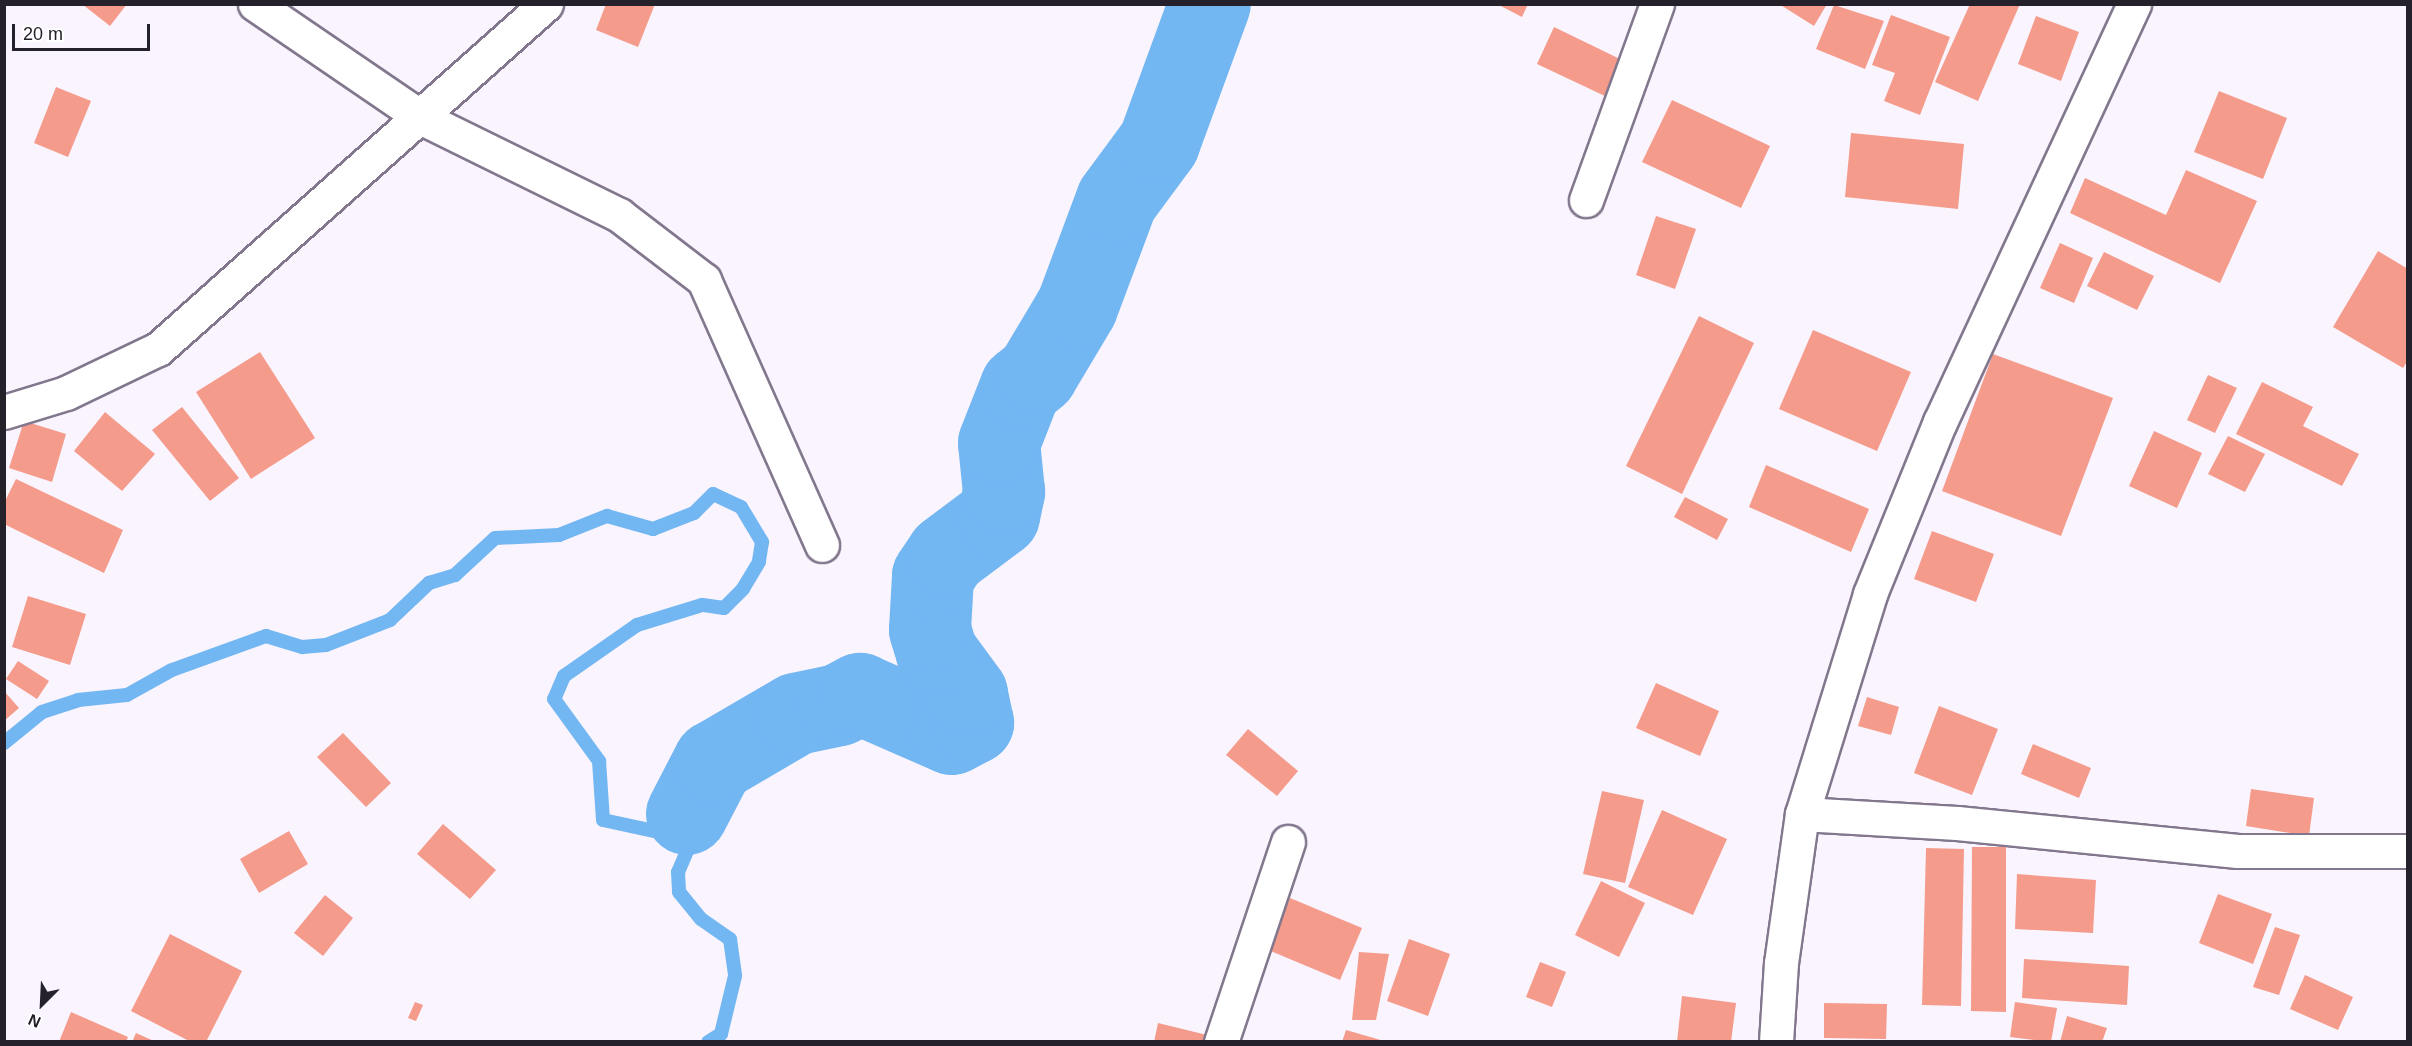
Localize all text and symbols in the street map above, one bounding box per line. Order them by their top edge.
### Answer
scale bar [15,12,153,50]
text: 20 m [23,24,63,44]
north arrow [12,974,72,1034]
text: N [26,1011,43,1031]

